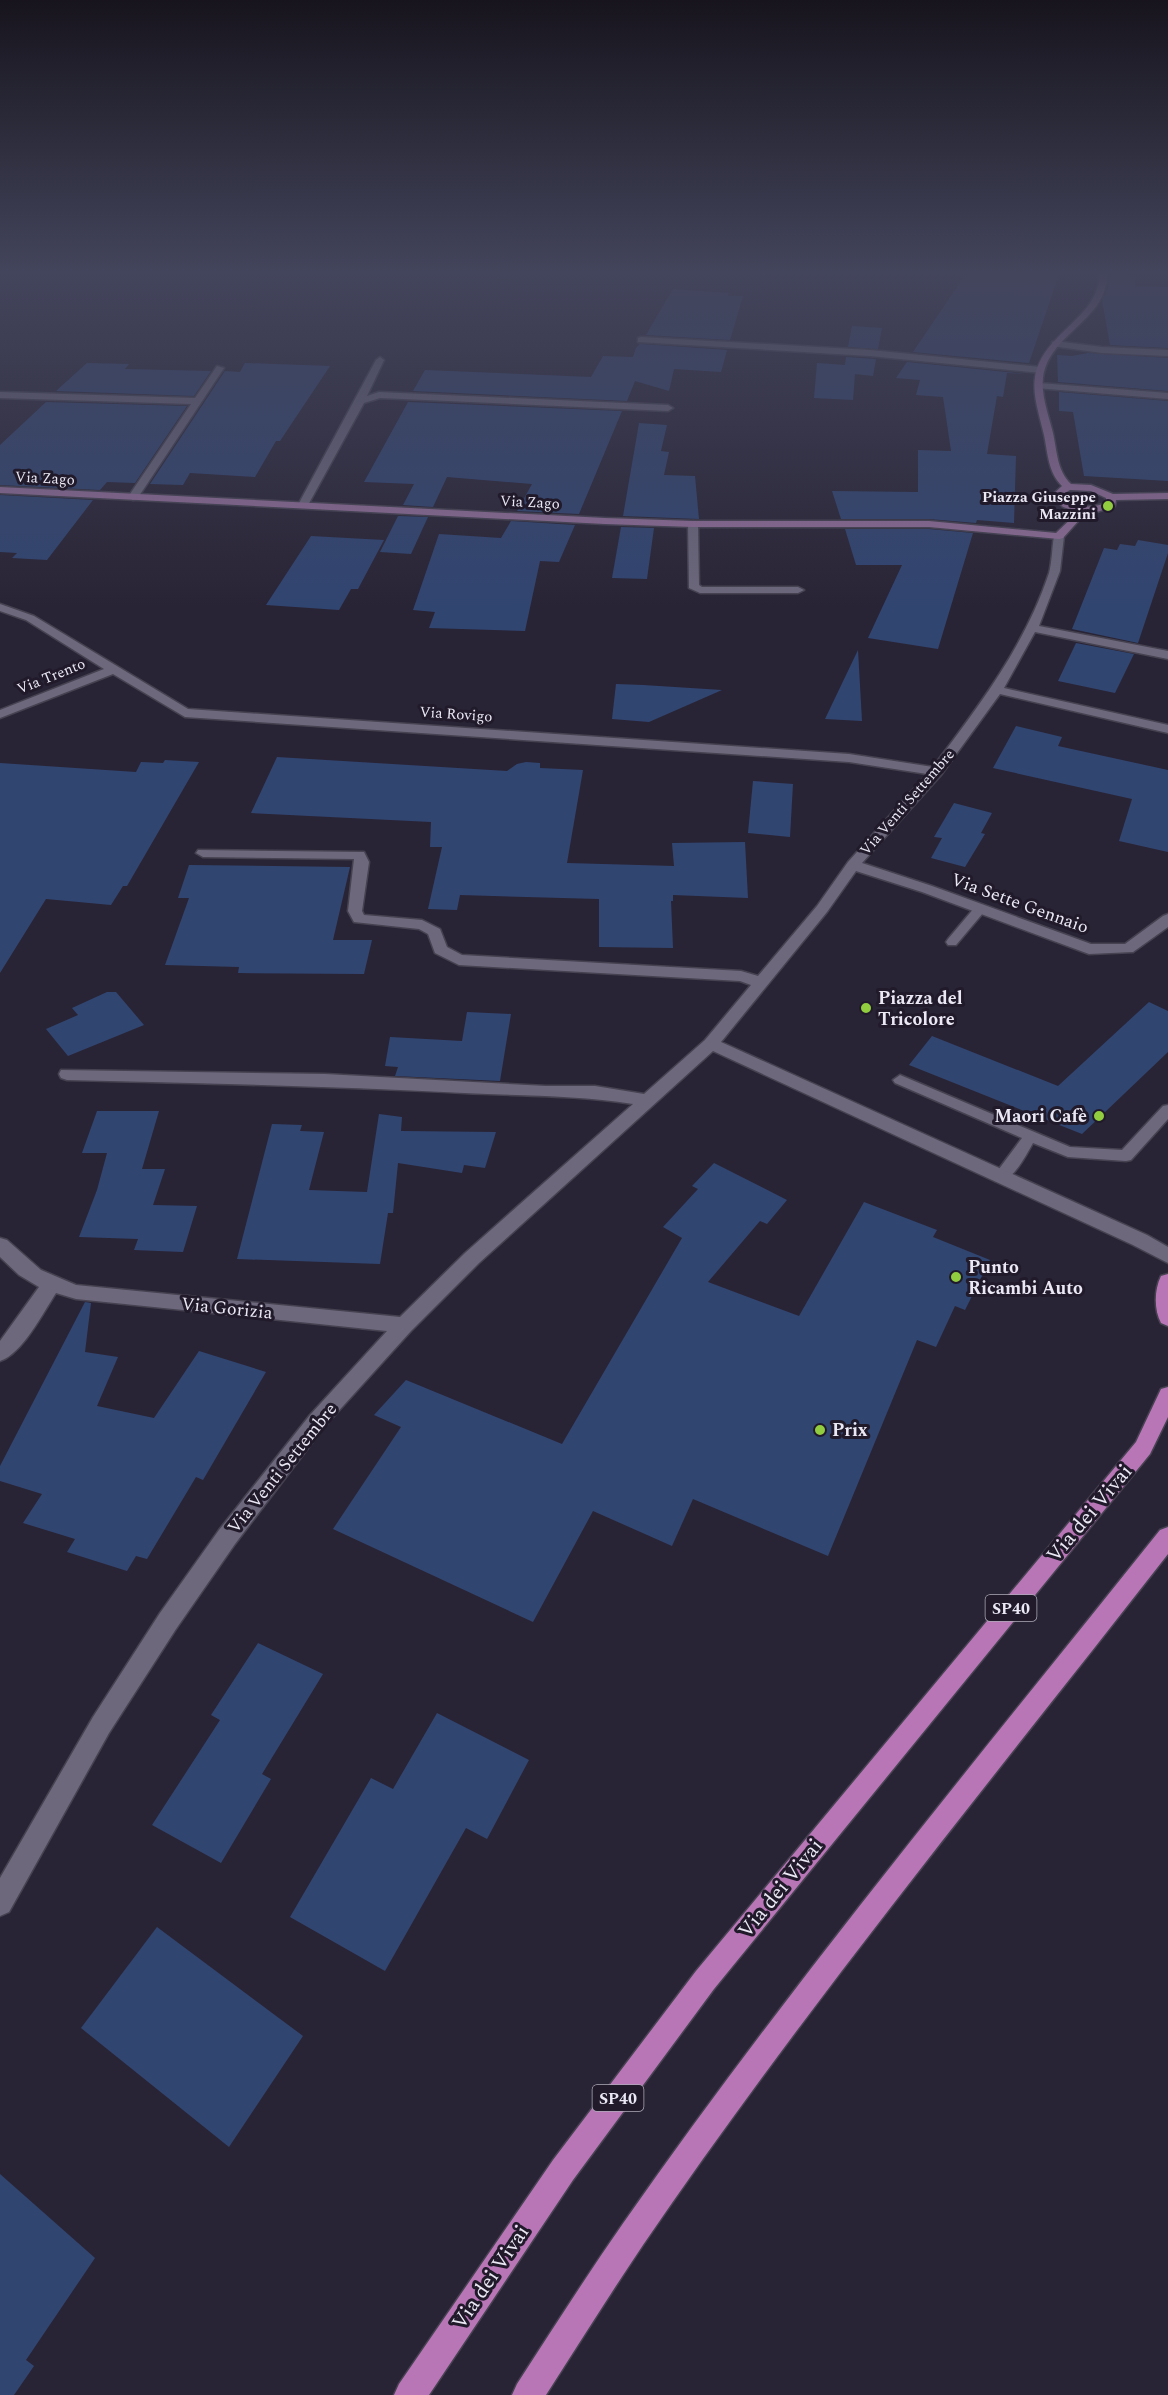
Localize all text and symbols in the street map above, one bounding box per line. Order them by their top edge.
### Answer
street label: Via Zago [14,465,76,492]
place label: Piazza Giuseppe Mazzini [982,486,1096,526]
street label: Via Zago [499,489,561,516]
marker: Piazza Giuseppe Mazzini [1101,499,1115,513]
street label: Via Trento [14,652,89,701]
street label: Via Rovigo [419,700,493,729]
street label: Via Venti Settembre [854,744,960,861]
street label: Via Sette Gennaio [947,866,1092,941]
place label: Piazza del Tricolore [878,985,963,1033]
marker: Piazza del Tricolore [859,1001,873,1015]
place label: Maori Cafè [994,1103,1087,1130]
marker: Maori Cafè [1092,1109,1106,1123]
place label: Punto Ricambi Auto [968,1254,1083,1302]
marker: Punto Ricambi Auto [949,1270,963,1284]
street label: Via Gorizia [180,1290,274,1327]
street label: Via Venti Settembre [221,1397,344,1540]
place label: Prix [832,1417,868,1444]
marker: Prix [813,1423,827,1437]
street label: Via dei Vivai [1039,1457,1141,1570]
road number: SP40 [986,1595,1036,1621]
street label: Via dei Vivai [730,1832,831,1945]
road number: SP40 [592,2085,644,2111]
street label: Via dei Vivai [444,2219,538,2336]

